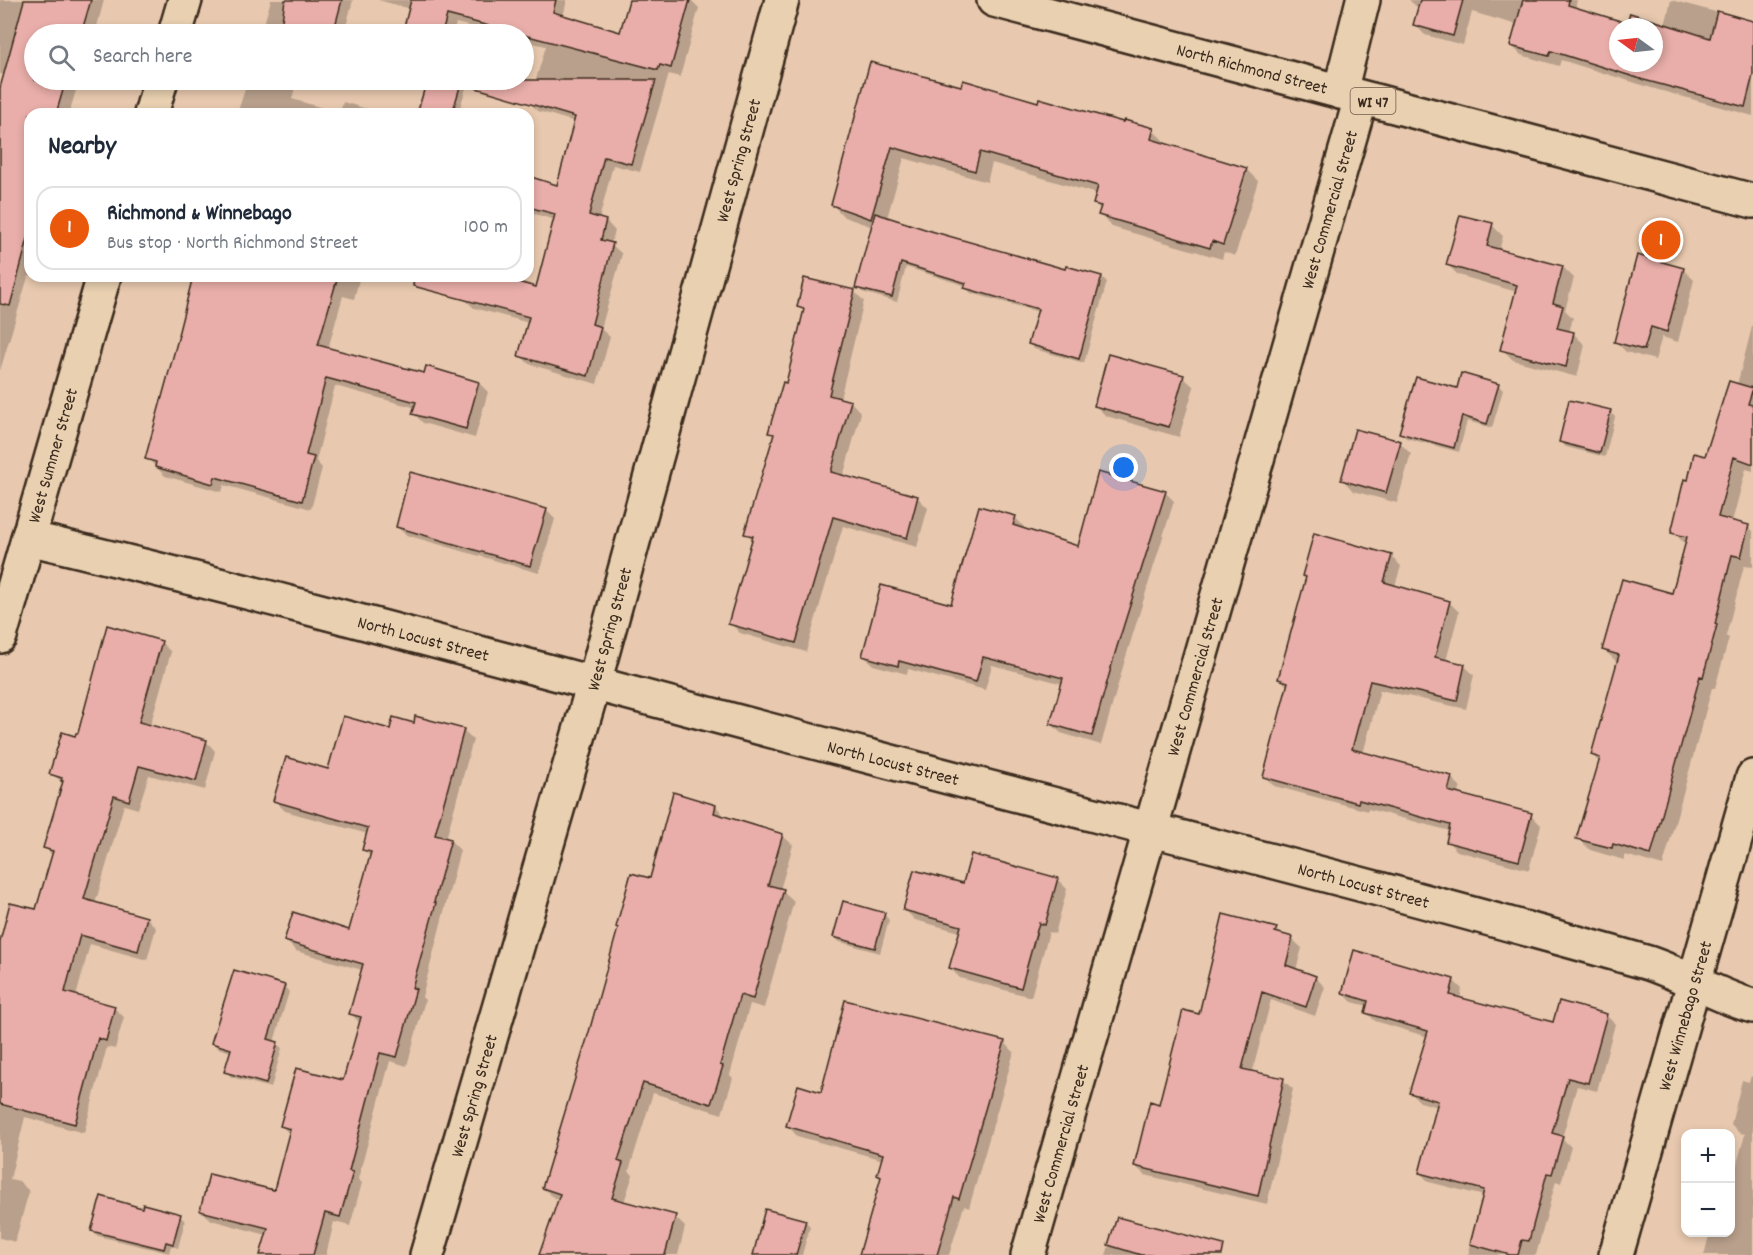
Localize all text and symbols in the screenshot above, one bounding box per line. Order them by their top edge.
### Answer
north arrow [1609,18,1663,72]
search box [24,24,534,90]
street label: North Richmond Street [1173,39,1330,103]
icon: search [45,41,78,74]
text: Search here [93,42,192,73]
road number: WI 47 [1350,88,1396,114]
street label: West Spring Street [711,96,769,226]
street label: West Commercial Street [1297,127,1366,292]
text: Nearby [48,129,116,166]
text: Richmond & Winnebago [107,199,292,230]
text: 1 [67,214,72,242]
text: 100 m [464,214,508,242]
pin: 1 [1642,218,1680,262]
text: Bus stop · North Richmond Street [107,230,358,258]
street label: West Summer Street [23,385,86,527]
your location [1109,453,1138,482]
street label: West Spring Street [582,565,640,694]
street label: West Commercial Street [1162,595,1232,759]
street label: North Locust Street [354,611,492,670]
street label: North Locust Street [824,736,962,794]
street label: North Locust Street [1294,858,1432,917]
street label: West Winnebago Street [1654,938,1720,1094]
street label: West Spring Street [446,1032,506,1161]
street label: West Commercial Street [1028,1062,1097,1227]
map controls [1681,1129,1735,1237]
button: + [1681,1129,1735,1183]
button: − [1681,1183,1735,1237]

